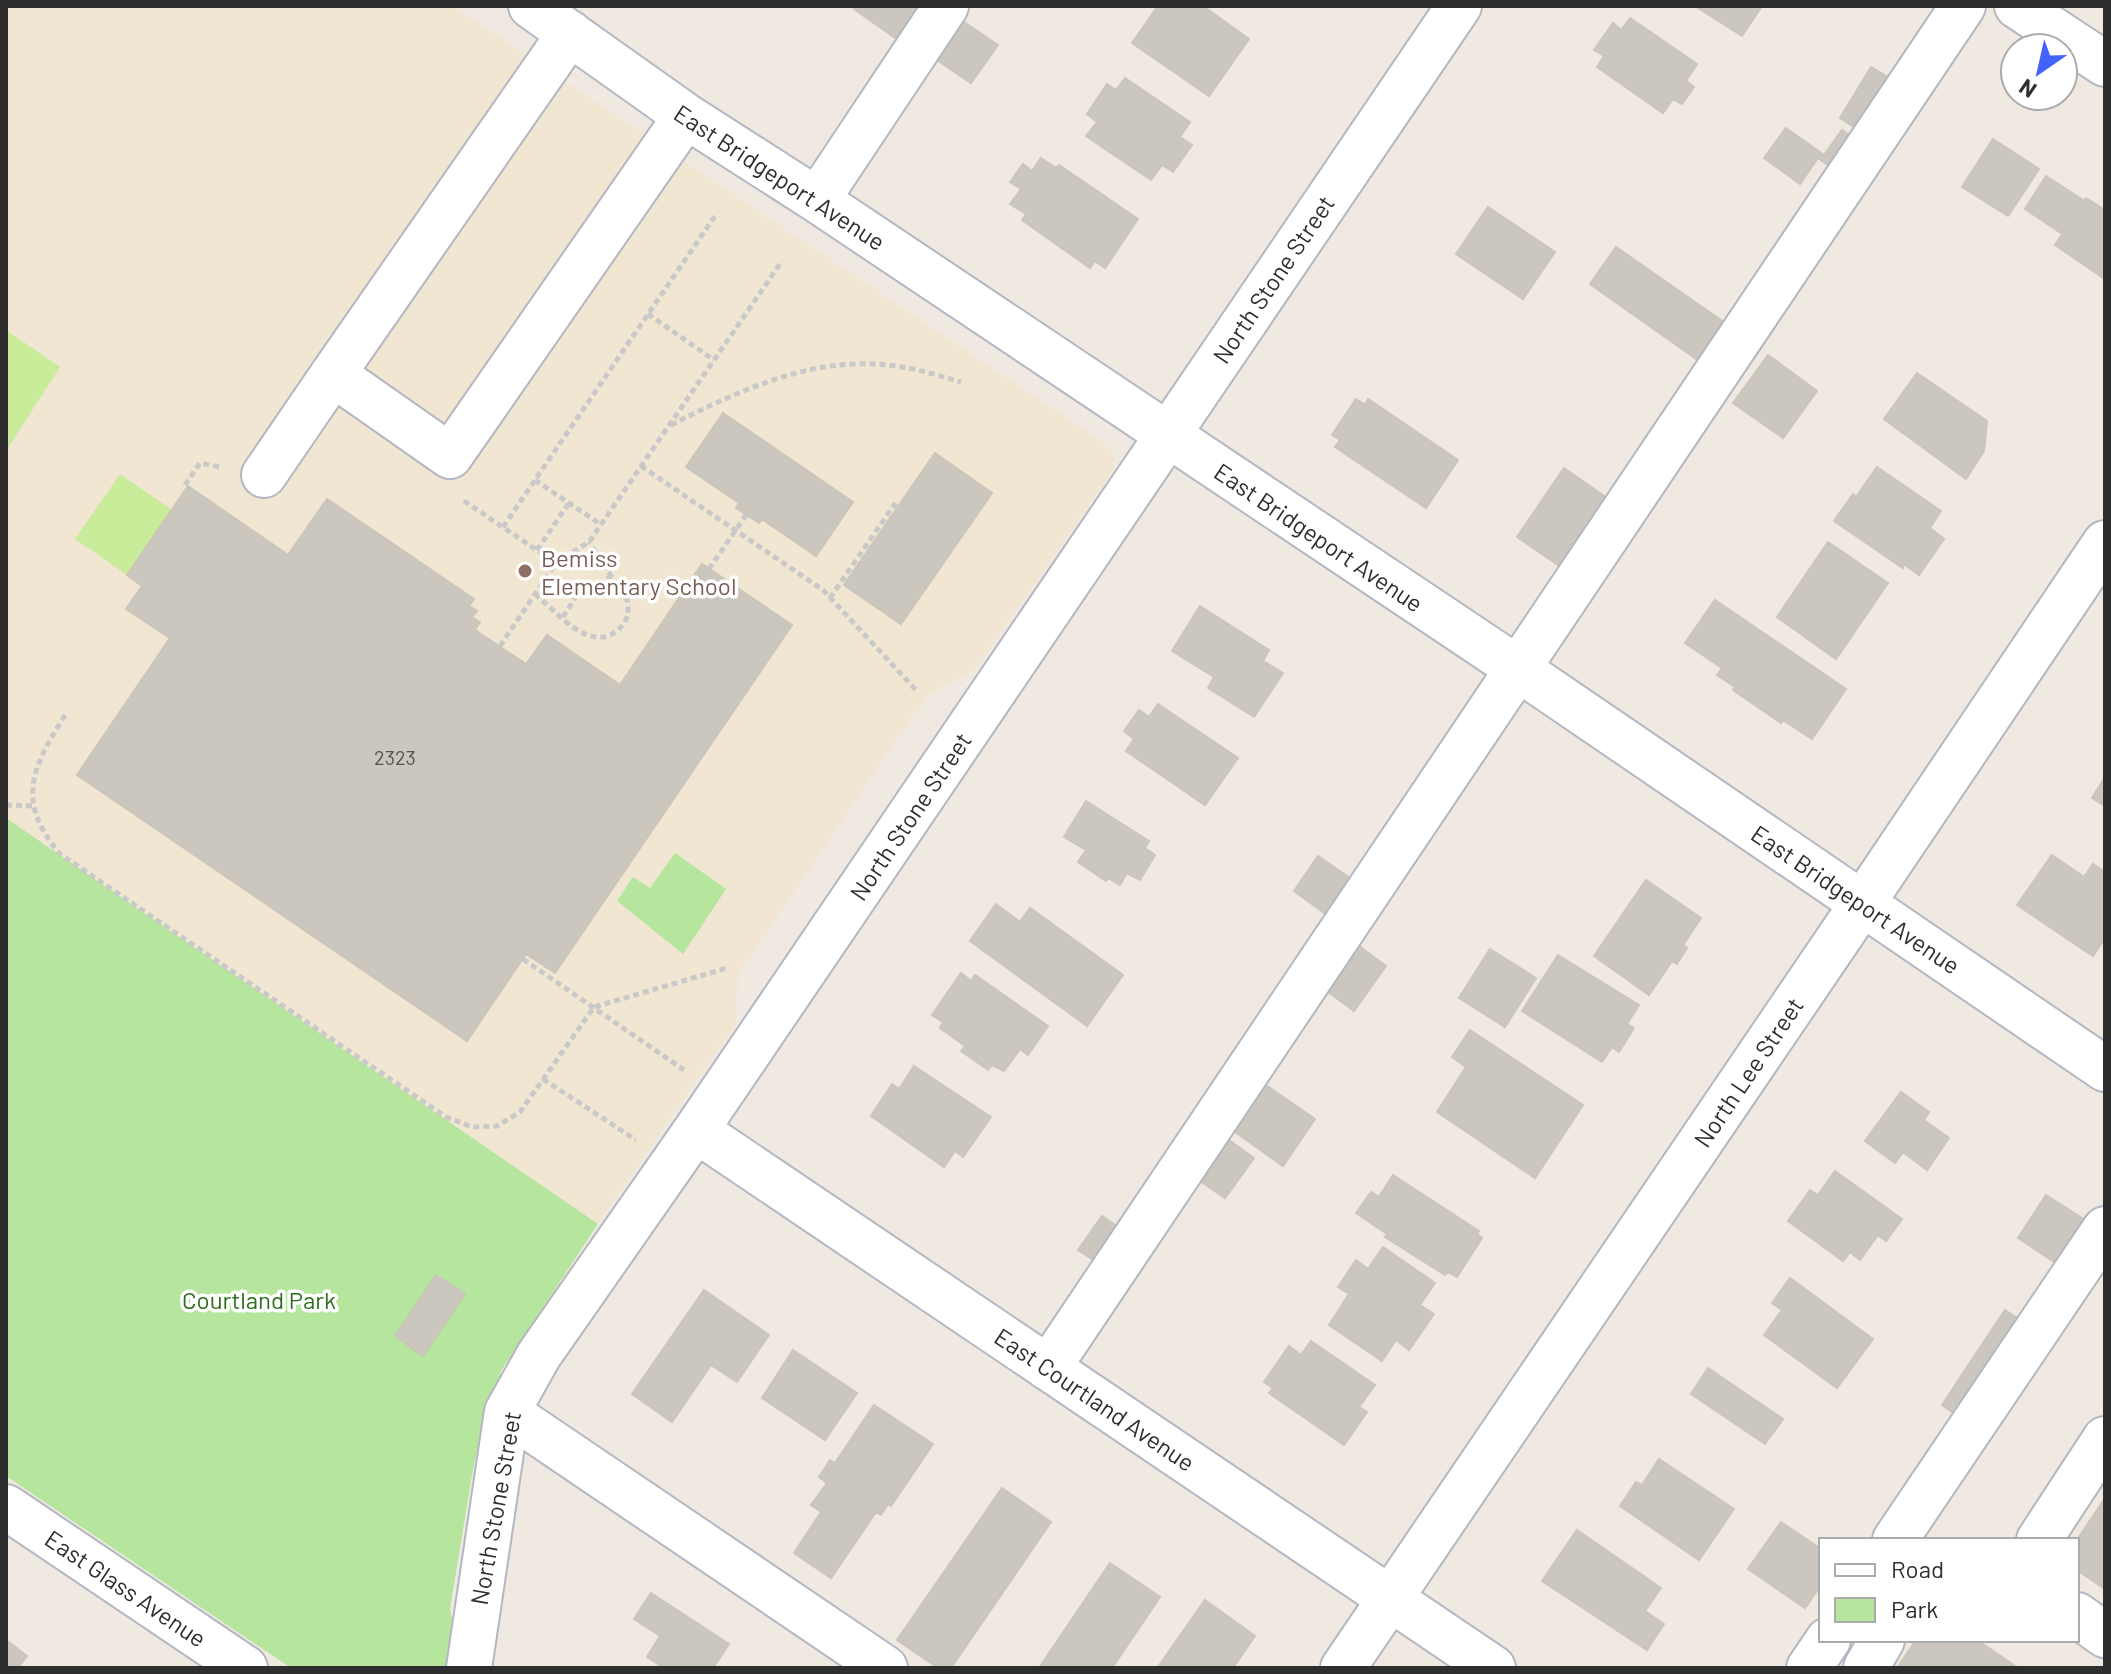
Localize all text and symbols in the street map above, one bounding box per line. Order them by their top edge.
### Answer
north arrow [1999,32,2079,112]
text: N [2014,75,2041,104]
street label: East Bridgeport Avenue [669,98,891,256]
street label: North Stone Street [1206,190,1340,368]
street label: East Bridgeport Avenue [1209,456,1429,618]
place label: Bemiss Elementary School [541,543,736,600]
marker: Bemiss Elementary School [516,562,534,580]
street label: North Stone Street [843,727,977,905]
house number: 2323 [374,745,416,769]
street label: East Bridgeport Avenue [1746,818,1966,980]
street label: North Lee Street [1687,992,1809,1152]
park label: Courtland Park [182,1285,336,1314]
street label: East Courtland Avenue [990,1321,1200,1477]
street label: North Stone Street [464,1409,526,1607]
street label: East Glass Avenue [40,1523,212,1653]
legend [1819,1538,2079,1642]
text: Road [1891,1554,1944,1583]
text: Park [1891,1594,1938,1623]

